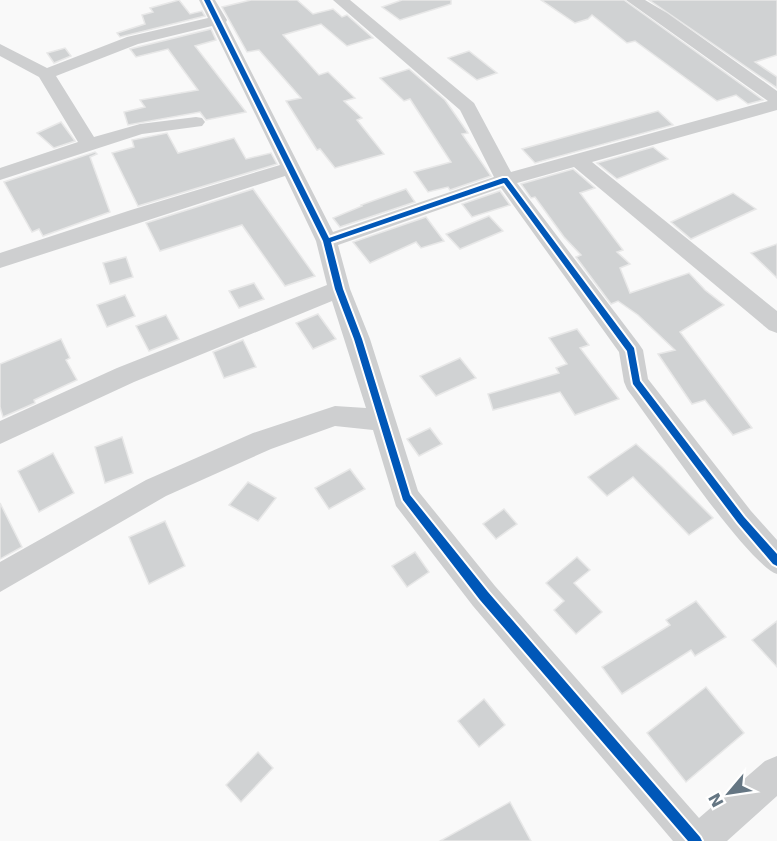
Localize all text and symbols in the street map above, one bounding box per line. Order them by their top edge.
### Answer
north arrow [699,763,759,823]
text: N [705,790,728,810]

